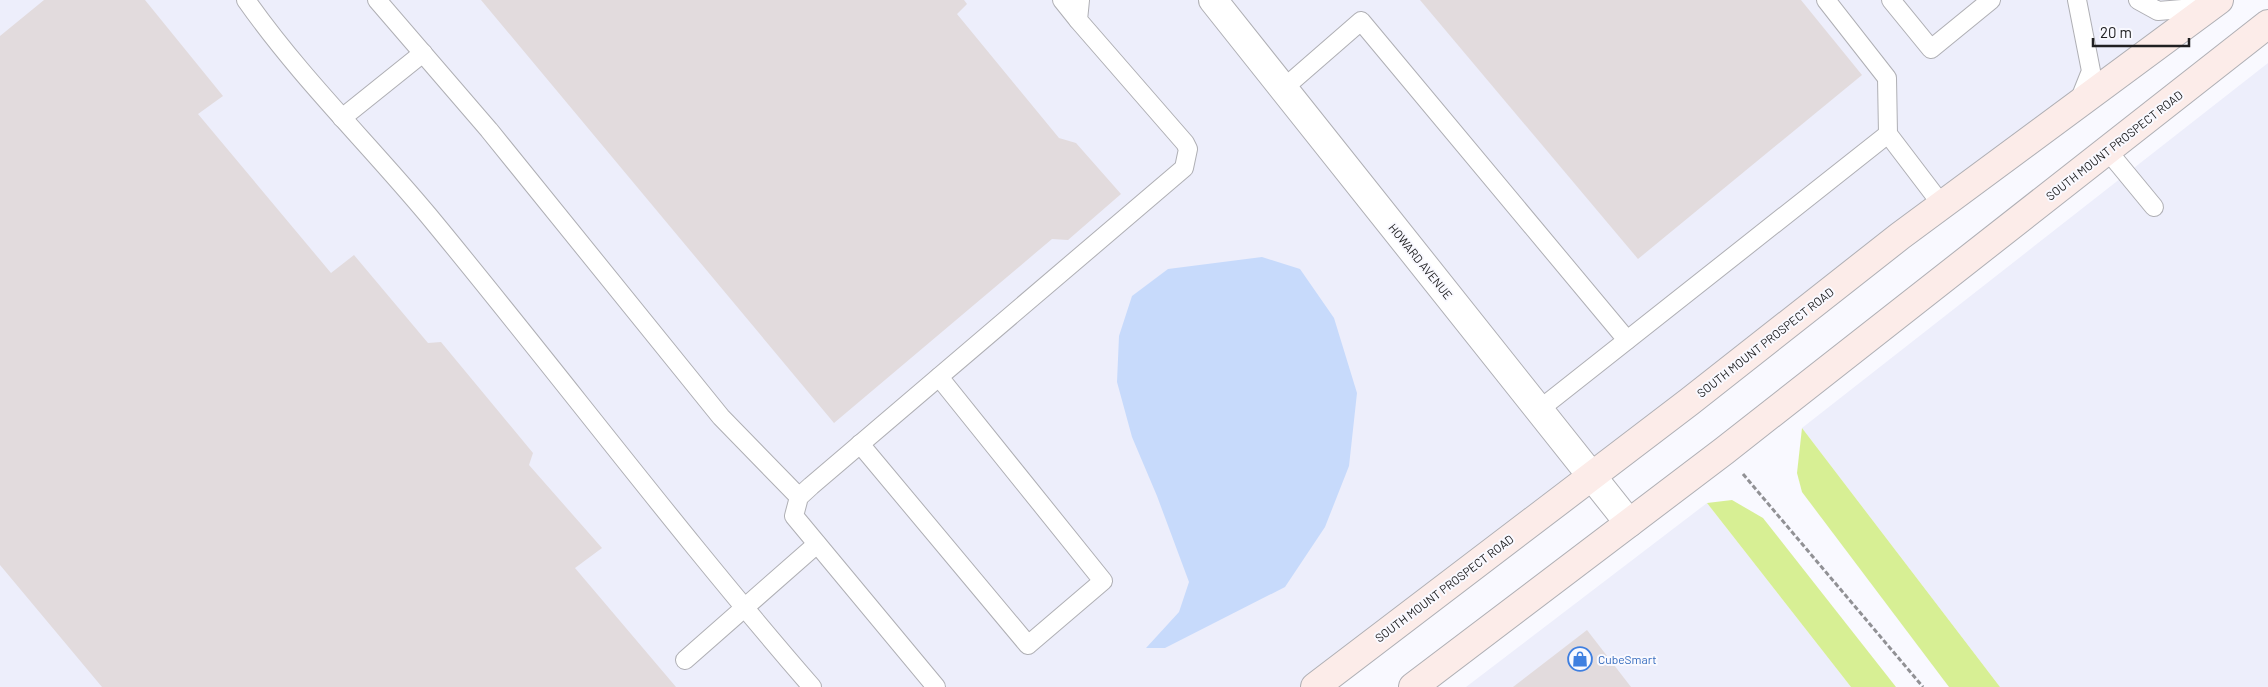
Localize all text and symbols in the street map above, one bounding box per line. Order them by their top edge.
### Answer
scale bar [2093,15,2189,47]
text: 20 m [2100,23,2132,41]
street label: SOUTH MOUNT PROSPECT ROAD [2043,87,2185,203]
street label: HOWARD AVENUE [1386,220,1456,302]
street label: SOUTH MOUNT PROSPECT ROAD [1694,284,1836,400]
street label: SOUTH MOUNT PROSPECT ROAD [1372,531,1516,645]
shop icon: CubeSmart [1567,646,1593,672]
place label: CubeSmart [1598,652,1657,666]

